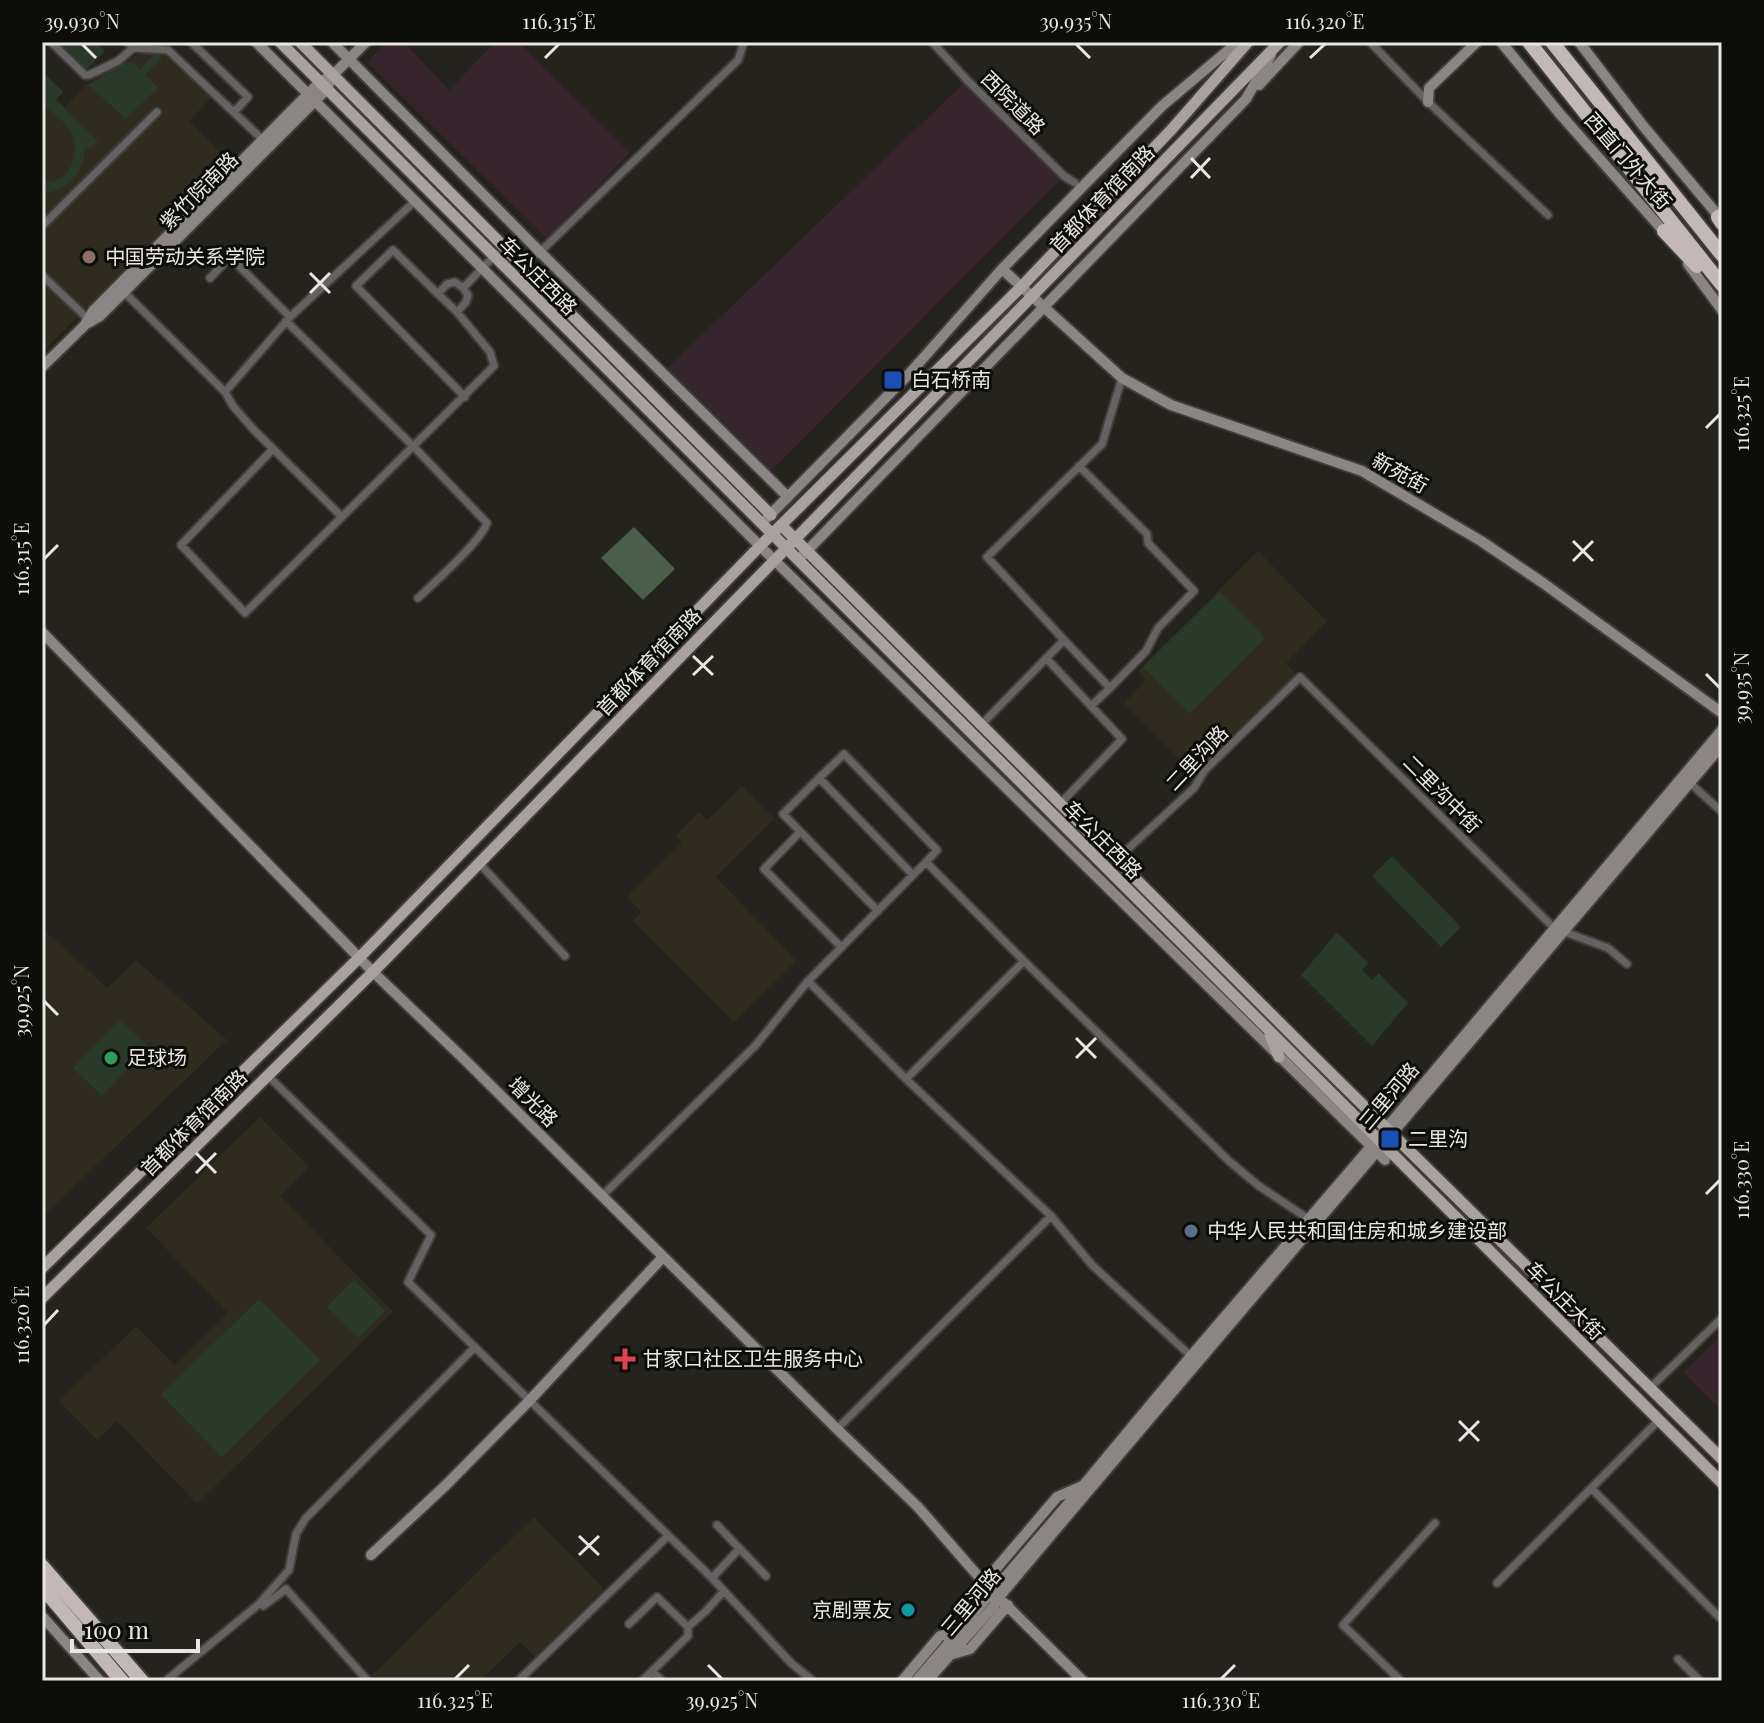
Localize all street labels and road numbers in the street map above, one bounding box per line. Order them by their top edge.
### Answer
street label: 西院道路 [976,64,1052,140]
street label: 西直门外大街 [1580,106,1679,214]
street label: 首都体育馆南路 [1043,138,1159,258]
street label: 紫竹院南路 [153,145,243,235]
street label: 车公庄西路 [494,230,584,320]
street label: 新苑街 [1368,445,1434,498]
street label: 首都体育馆南路 [590,601,706,721]
street label: 二里沟路 [1159,719,1233,795]
street label: 二里沟中街 [1398,748,1488,838]
street label: 车公庄西路 [1059,794,1149,884]
street label: 三里河路 [1352,1056,1424,1134]
street label: 首都体育馆南路 [134,1063,252,1181]
street label: 增光路 [503,1070,565,1132]
street label: 车公庄大街 [1521,1255,1611,1345]
street label: 三里河路 [934,1562,1006,1640]

